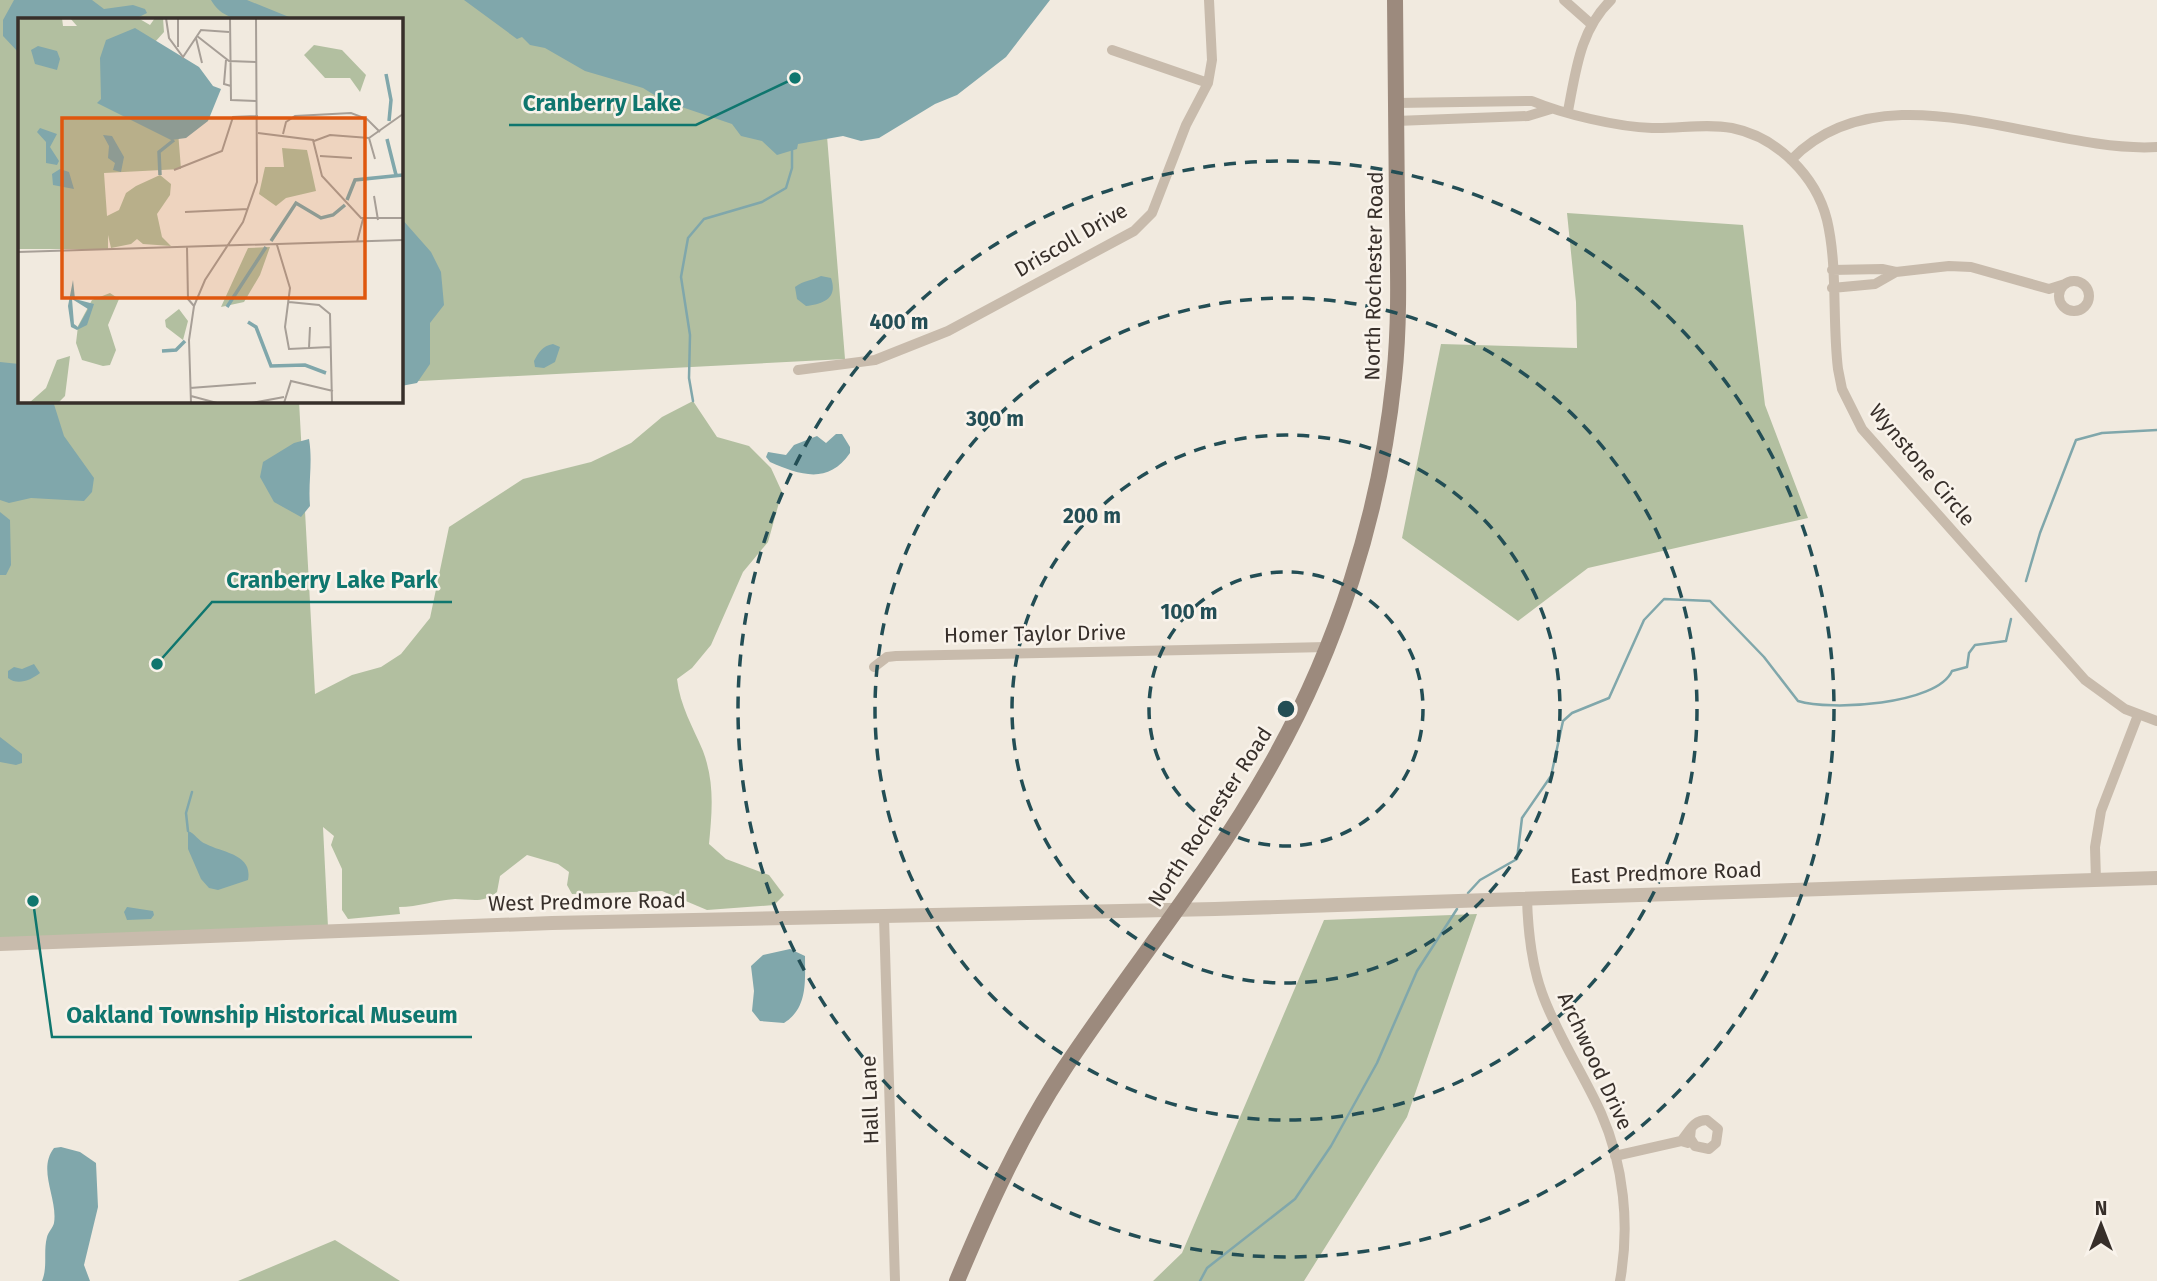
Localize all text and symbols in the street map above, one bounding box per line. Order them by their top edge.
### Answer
inset map [18,18,402,402]
callout: Cranberry Lake [509,81,696,125]
text: Cranberry Lake [523,89,682,117]
street label: North Rochester Road [1359,171,1389,381]
street label: Driscoll Drive [1010,197,1132,283]
text: 400 m [869,309,929,335]
street label: Wynstone Circle [1863,399,1981,531]
text: 300 m [965,406,1024,432]
text: 200 m [1063,503,1121,529]
callout: Cranberry Lake Park [212,558,452,602]
text: Cranberry Lake Park [226,566,438,594]
text: 100 m [1160,599,1218,625]
street label: Homer Taylor Drive [944,619,1126,649]
centre of rings [1274,697,1298,721]
street label: North Rochester Road [1142,722,1278,912]
street label: East Predmore Road [1570,857,1762,889]
street label: West Predmore Road [488,887,686,917]
street label: Archwood Drive [1552,988,1638,1134]
callout: Oakland Township Historical Museum [52,993,472,1037]
text: Oakland Township Historical Museum [66,1001,458,1029]
street label: Hall Lane [855,1055,885,1145]
north arrow [2066,1190,2136,1260]
text: N [2095,1197,2107,1220]

